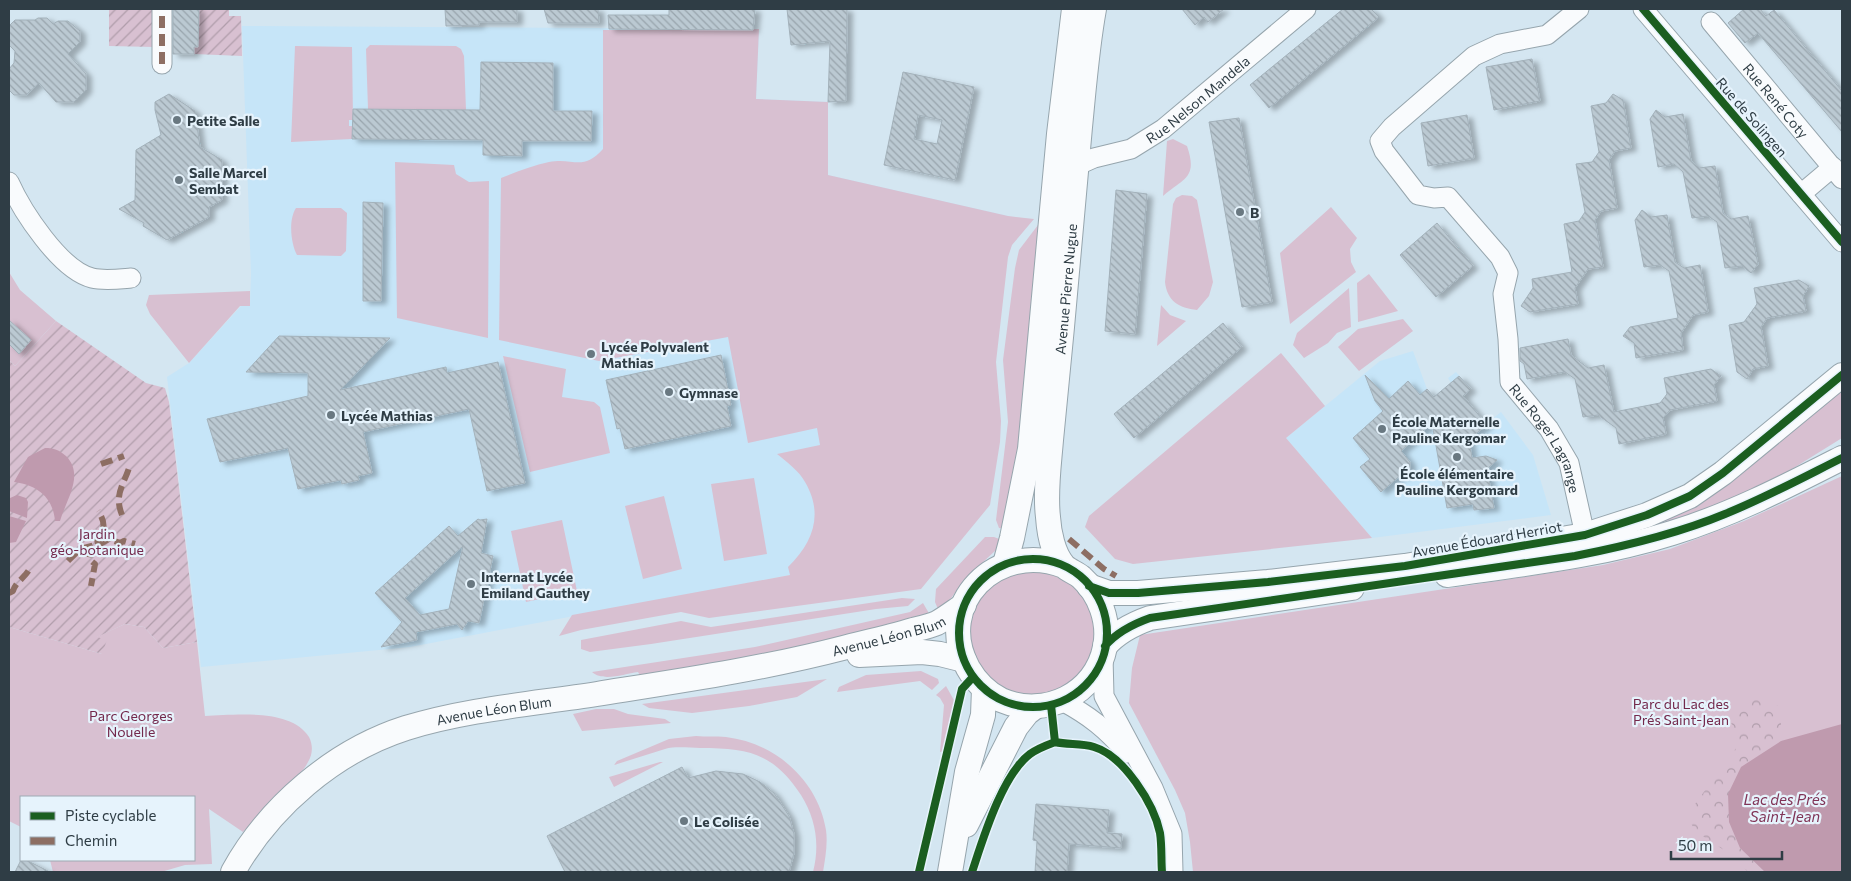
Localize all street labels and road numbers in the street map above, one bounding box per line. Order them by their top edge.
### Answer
street label: Rue Nelson Mandela [1142,52,1253,146]
street label: Rue René Coty [1740,59,1813,141]
street label: Rue de Solingen [1713,74,1791,160]
street label: Avenue Pierre Nugue [1051,223,1080,355]
street label: Rue Roger Lagrange [1506,380,1584,494]
street label: Avenue Édouard Herriot [1411,517,1564,561]
street label: Avenue Léon Blum [830,612,948,659]
street label: Avenue Léon Blum [435,692,553,728]

